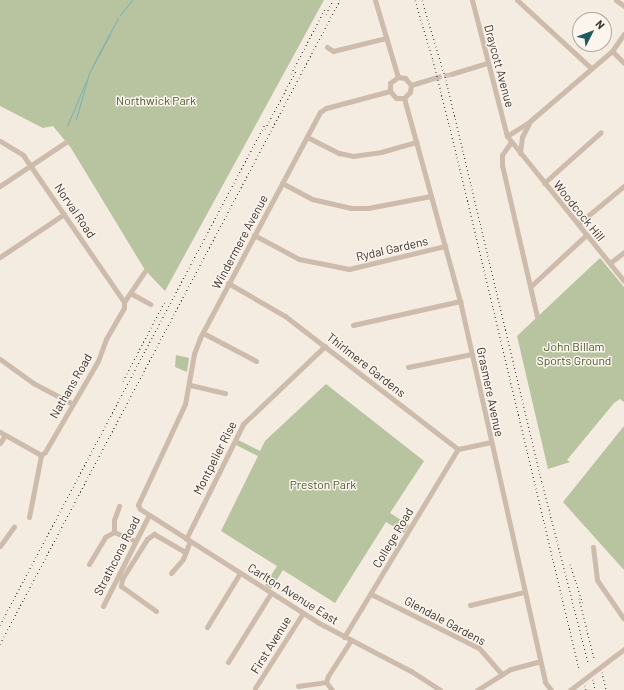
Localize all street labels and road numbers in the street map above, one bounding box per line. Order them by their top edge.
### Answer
street label: Draycott Avenue [481,23,517,109]
street label: Woodcock Hill [550,178,608,244]
street label: Norval Road [51,181,99,241]
street label: Windermere Avenue [209,192,271,292]
street label: Rydal Gardens [355,234,429,264]
street label: Thirlmere Gardens [324,330,408,400]
street label: Grasmere Avenue [473,346,507,438]
street label: Nathans Road [47,351,95,421]
street label: Montpelier Rise [190,419,240,497]
street label: College Road [369,505,417,571]
street label: Strathcona Road [91,514,143,598]
street label: Carlton Avenue East [245,560,341,628]
street label: Glendale Gardens [402,594,488,648]
street label: First Avenue [248,614,294,676]

